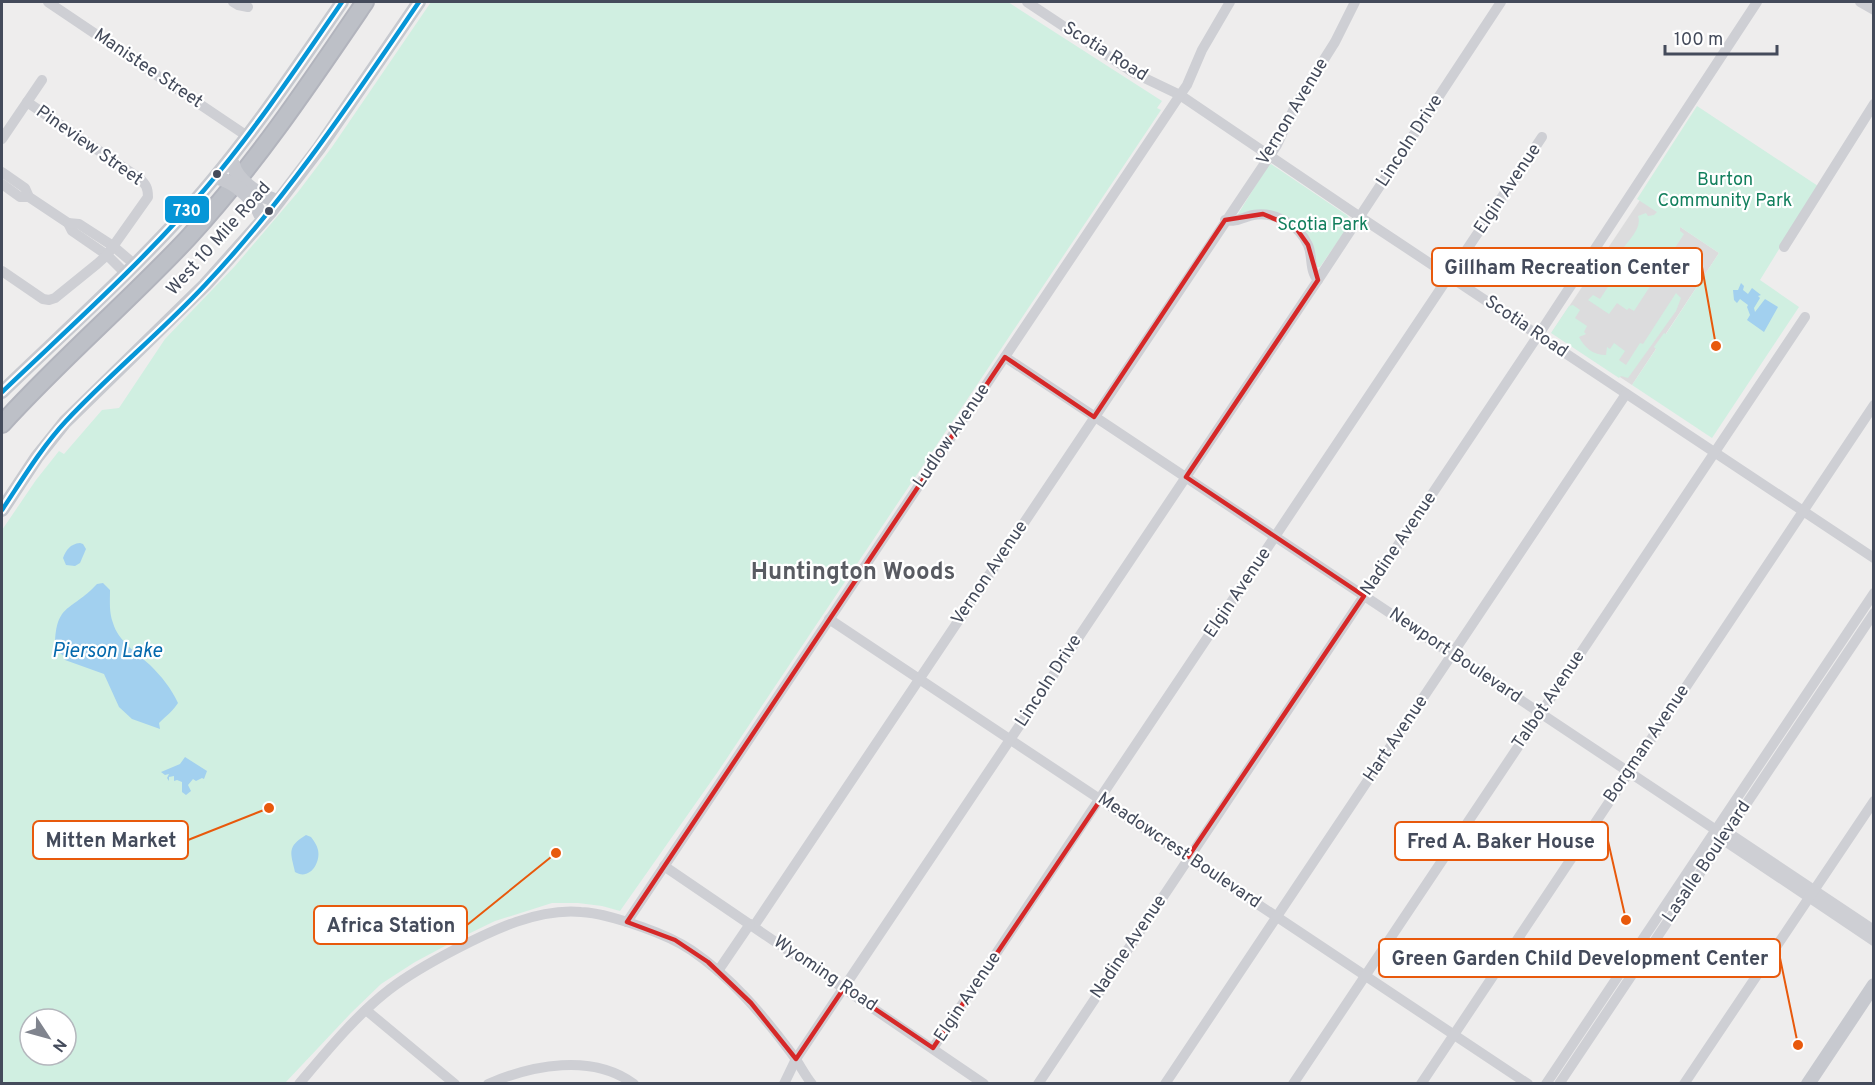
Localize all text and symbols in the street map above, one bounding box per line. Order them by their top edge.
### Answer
street label: Scotia Road [1058,17,1152,87]
scale bar [1665,18,1778,56]
street label: Manistee Street [89,24,207,114]
text: 100 m [1674,29,1723,52]
street label: Vernon Avenue [1252,54,1334,170]
street label: Lincoln Drive [1372,90,1448,192]
street label: Pineview Street [31,101,147,191]
street label: Elgin Avenue [1469,139,1547,239]
unlabelled marker [211,168,223,180]
park label: Burton Community Park [1658,169,1792,213]
street label: West 10 Mile Road [162,177,276,301]
line badge: 730 [164,195,210,224]
text: 730 [173,202,201,222]
unlabelled marker [263,205,275,217]
park label: Scotia Park [1277,214,1369,237]
callout: Gillham Recreation Center [1432,248,1702,286]
text: Gillham Recreation Center [1444,256,1690,282]
street label: Scotia Road [1480,291,1572,363]
street label: Ludlow Avenue [909,379,995,493]
street label: Nadine Avenue [1356,488,1442,600]
street label: Vernon Avenue [947,516,1033,630]
street label: Elgin Avenue [1199,543,1277,643]
district label: Huntington Woods [751,558,955,588]
street label: Newport Boulevard [1384,603,1526,709]
street label: Lincoln Drive [1011,630,1087,732]
water label: Pierson Lake [52,639,163,665]
street label: Talbot Avenue [1508,646,1590,754]
street label: Borgman Avenue [1599,681,1695,807]
street label: Hart Avenue [1359,691,1433,787]
street label: Meadowcrest Boulevard [1093,788,1265,914]
street label: Lasalle Boulevard [1658,797,1756,927]
callout: Mitten Market [33,821,188,859]
callout: Fred A. Baker House [1395,822,1608,860]
text: Mitten Market [46,829,177,855]
text: Fred A. Baker House [1407,830,1595,856]
street label: Nadine Avenue [1086,891,1172,1003]
callout: Africa Station [314,906,467,944]
text: Africa Station [327,914,455,940]
street label: Wyoming Road [769,931,881,1017]
callout: Green Garden Child Development Center [1379,939,1780,977]
street label: Elgin Avenue [929,947,1007,1047]
text: Green Garden Child Development Center [1392,947,1769,973]
north arrow [18,1007,78,1067]
text: N [47,1034,70,1055]

